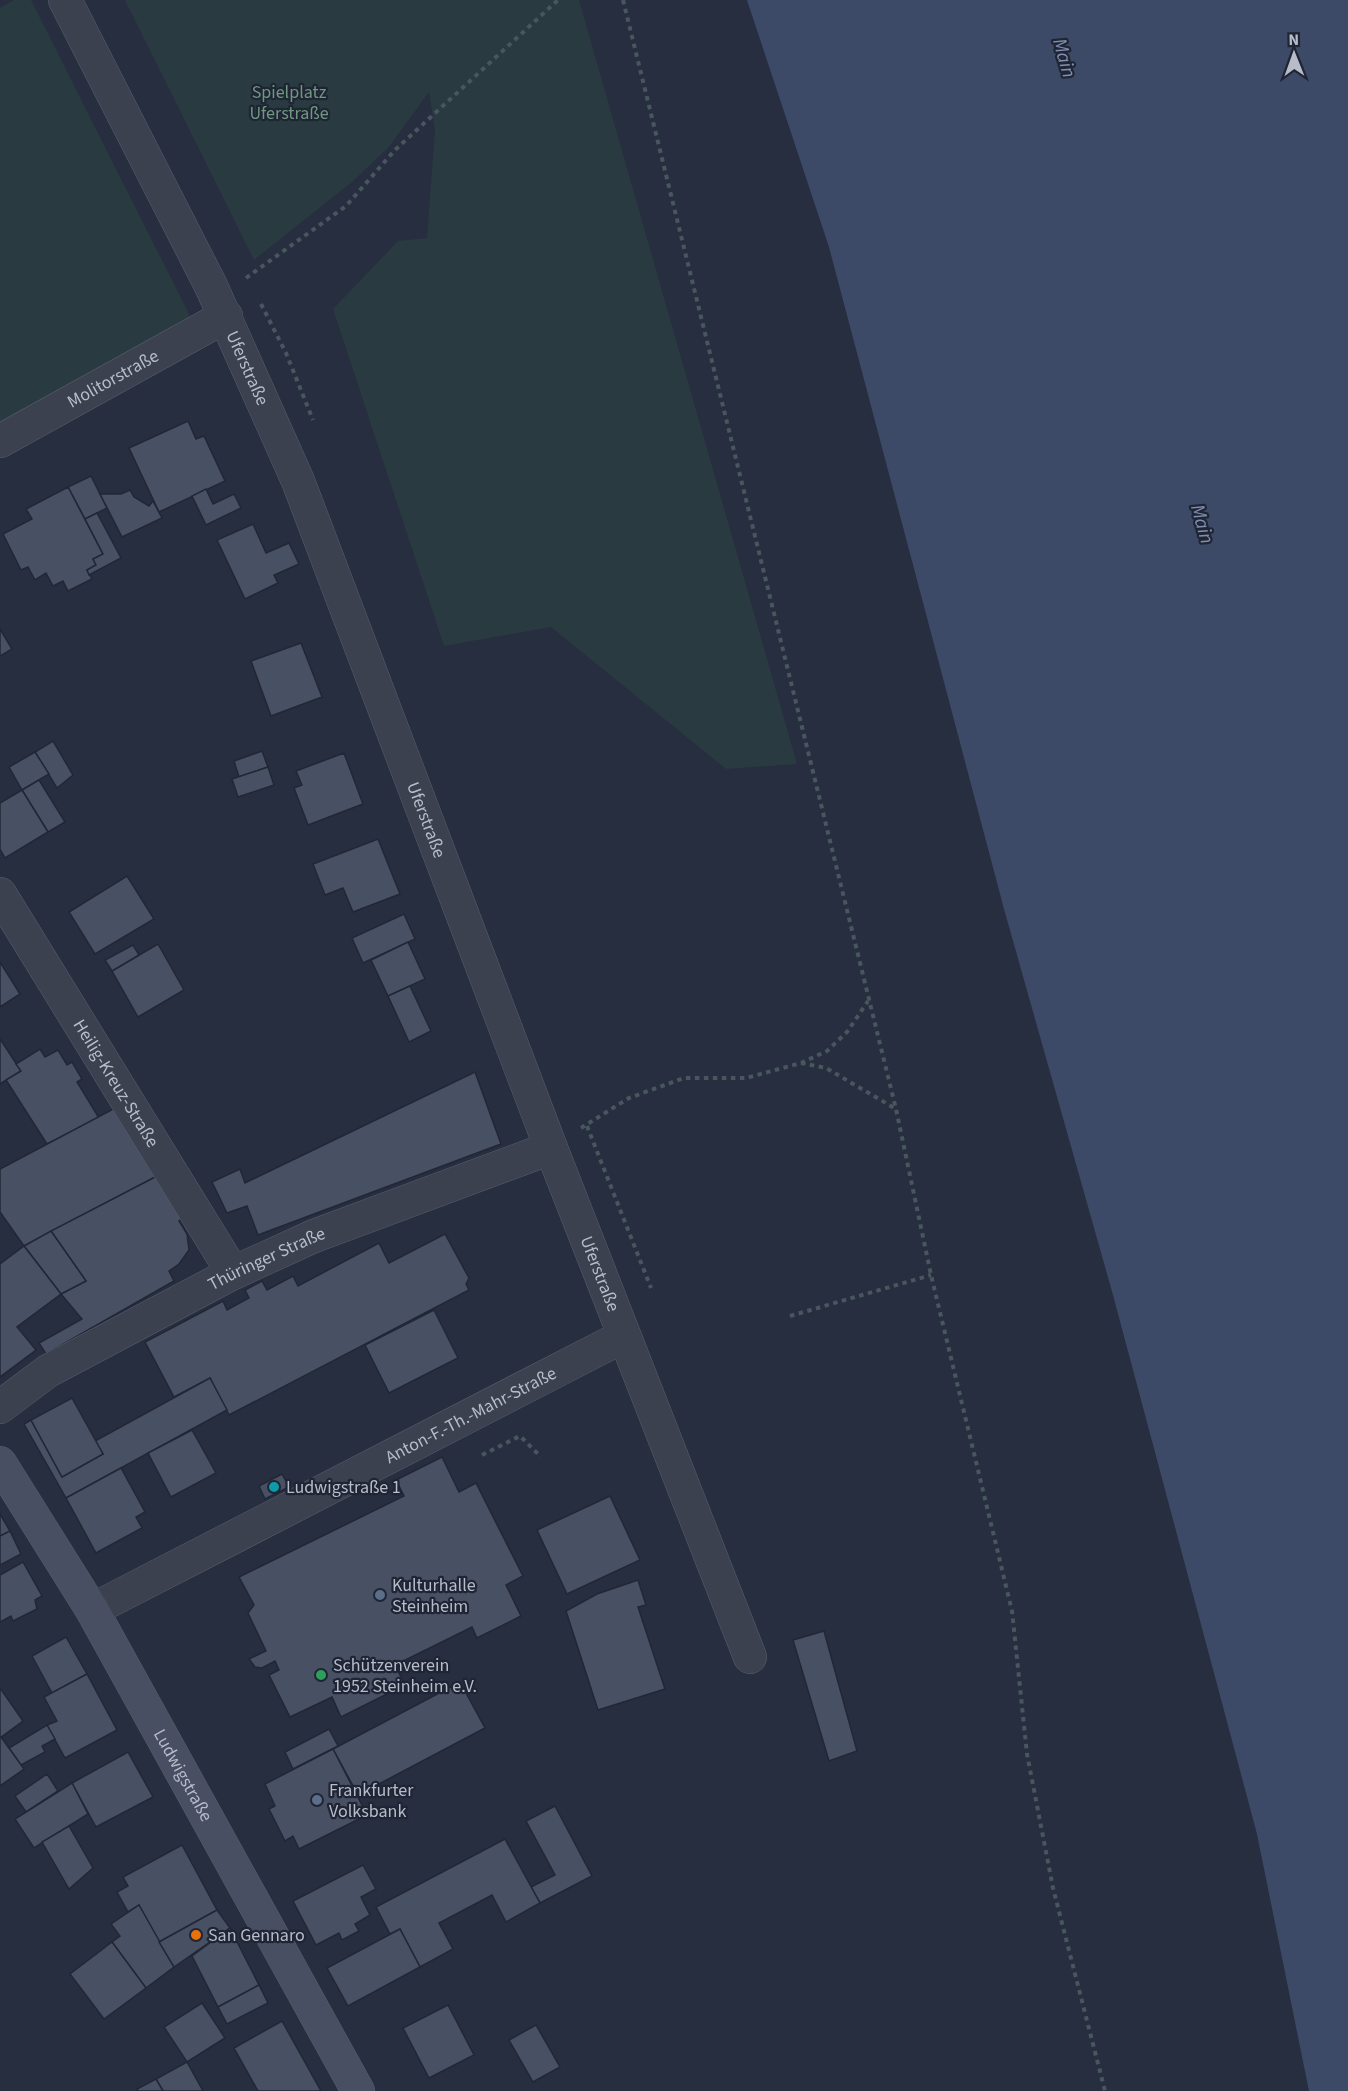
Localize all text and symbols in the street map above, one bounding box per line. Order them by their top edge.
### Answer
north arrow [1264,24,1324,84]
text: N [1288,29,1299,51]
water label: Main [1045,35,1083,81]
park label: Spielplatz Uferstraße [249,80,329,126]
street label: Uferstraße [220,327,275,409]
street label: Molitorstraße [63,343,163,414]
water label: Main [1183,501,1221,547]
street label: Uferstraße [401,778,452,861]
street label: Heilig-Kreuz-Straße [67,1014,165,1152]
street label: Thüringer Straße [203,1220,329,1297]
street label: Uferstraße [574,1232,626,1315]
street label: Anton-F.-Th.-Mahr-Straße [381,1360,561,1469]
place label: Ludwigstraße 1 [286,1475,401,1500]
marker: Ludwigstraße 1 [267,1480,281,1494]
place label: Kulturhalle Steinheim [392,1573,476,1619]
marker: Kulturhalle Steinheim [373,1588,387,1602]
place label: Schützenverein 1952 Steinheim e.V. [333,1653,477,1699]
marker: Schützenverein 1952 Steinheim e.V. [314,1668,328,1682]
street label: Ludwigstraße [148,1724,219,1826]
place label: Frankfurter Volksbank [329,1778,414,1824]
marker: Frankfurter Volksbank [310,1793,324,1807]
place label: San Gennaro [208,1923,305,1948]
marker: San Gennaro [189,1928,203,1942]

